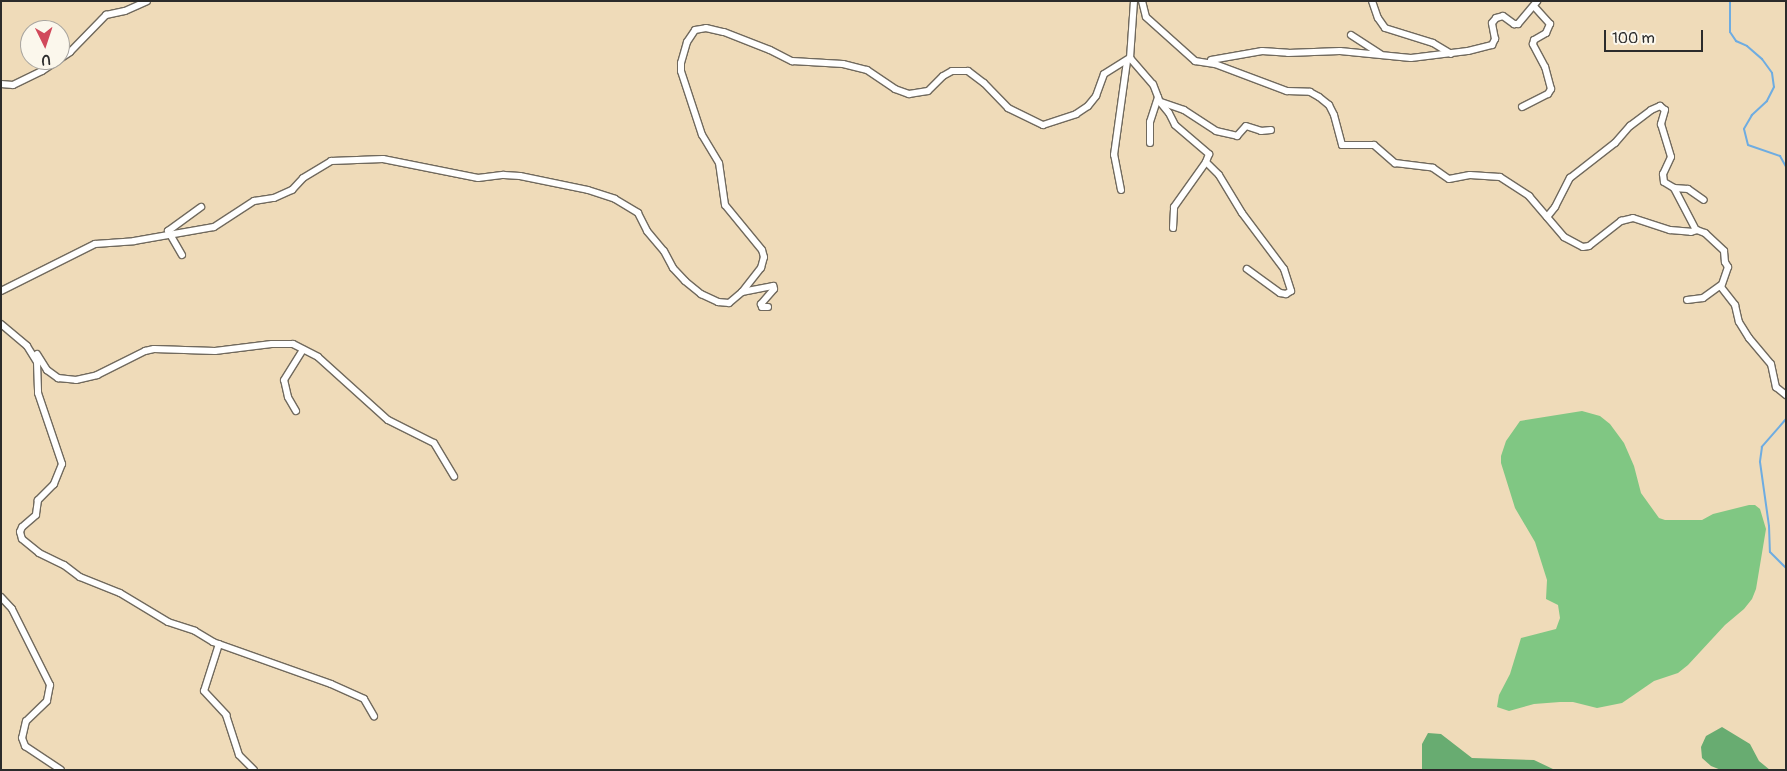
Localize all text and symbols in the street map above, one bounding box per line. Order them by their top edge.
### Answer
north arrow [20,20,70,70]
scale bar [1607,20,1706,52]
text: 100 m [1612,29,1655,48]
text: U [41,51,51,68]

